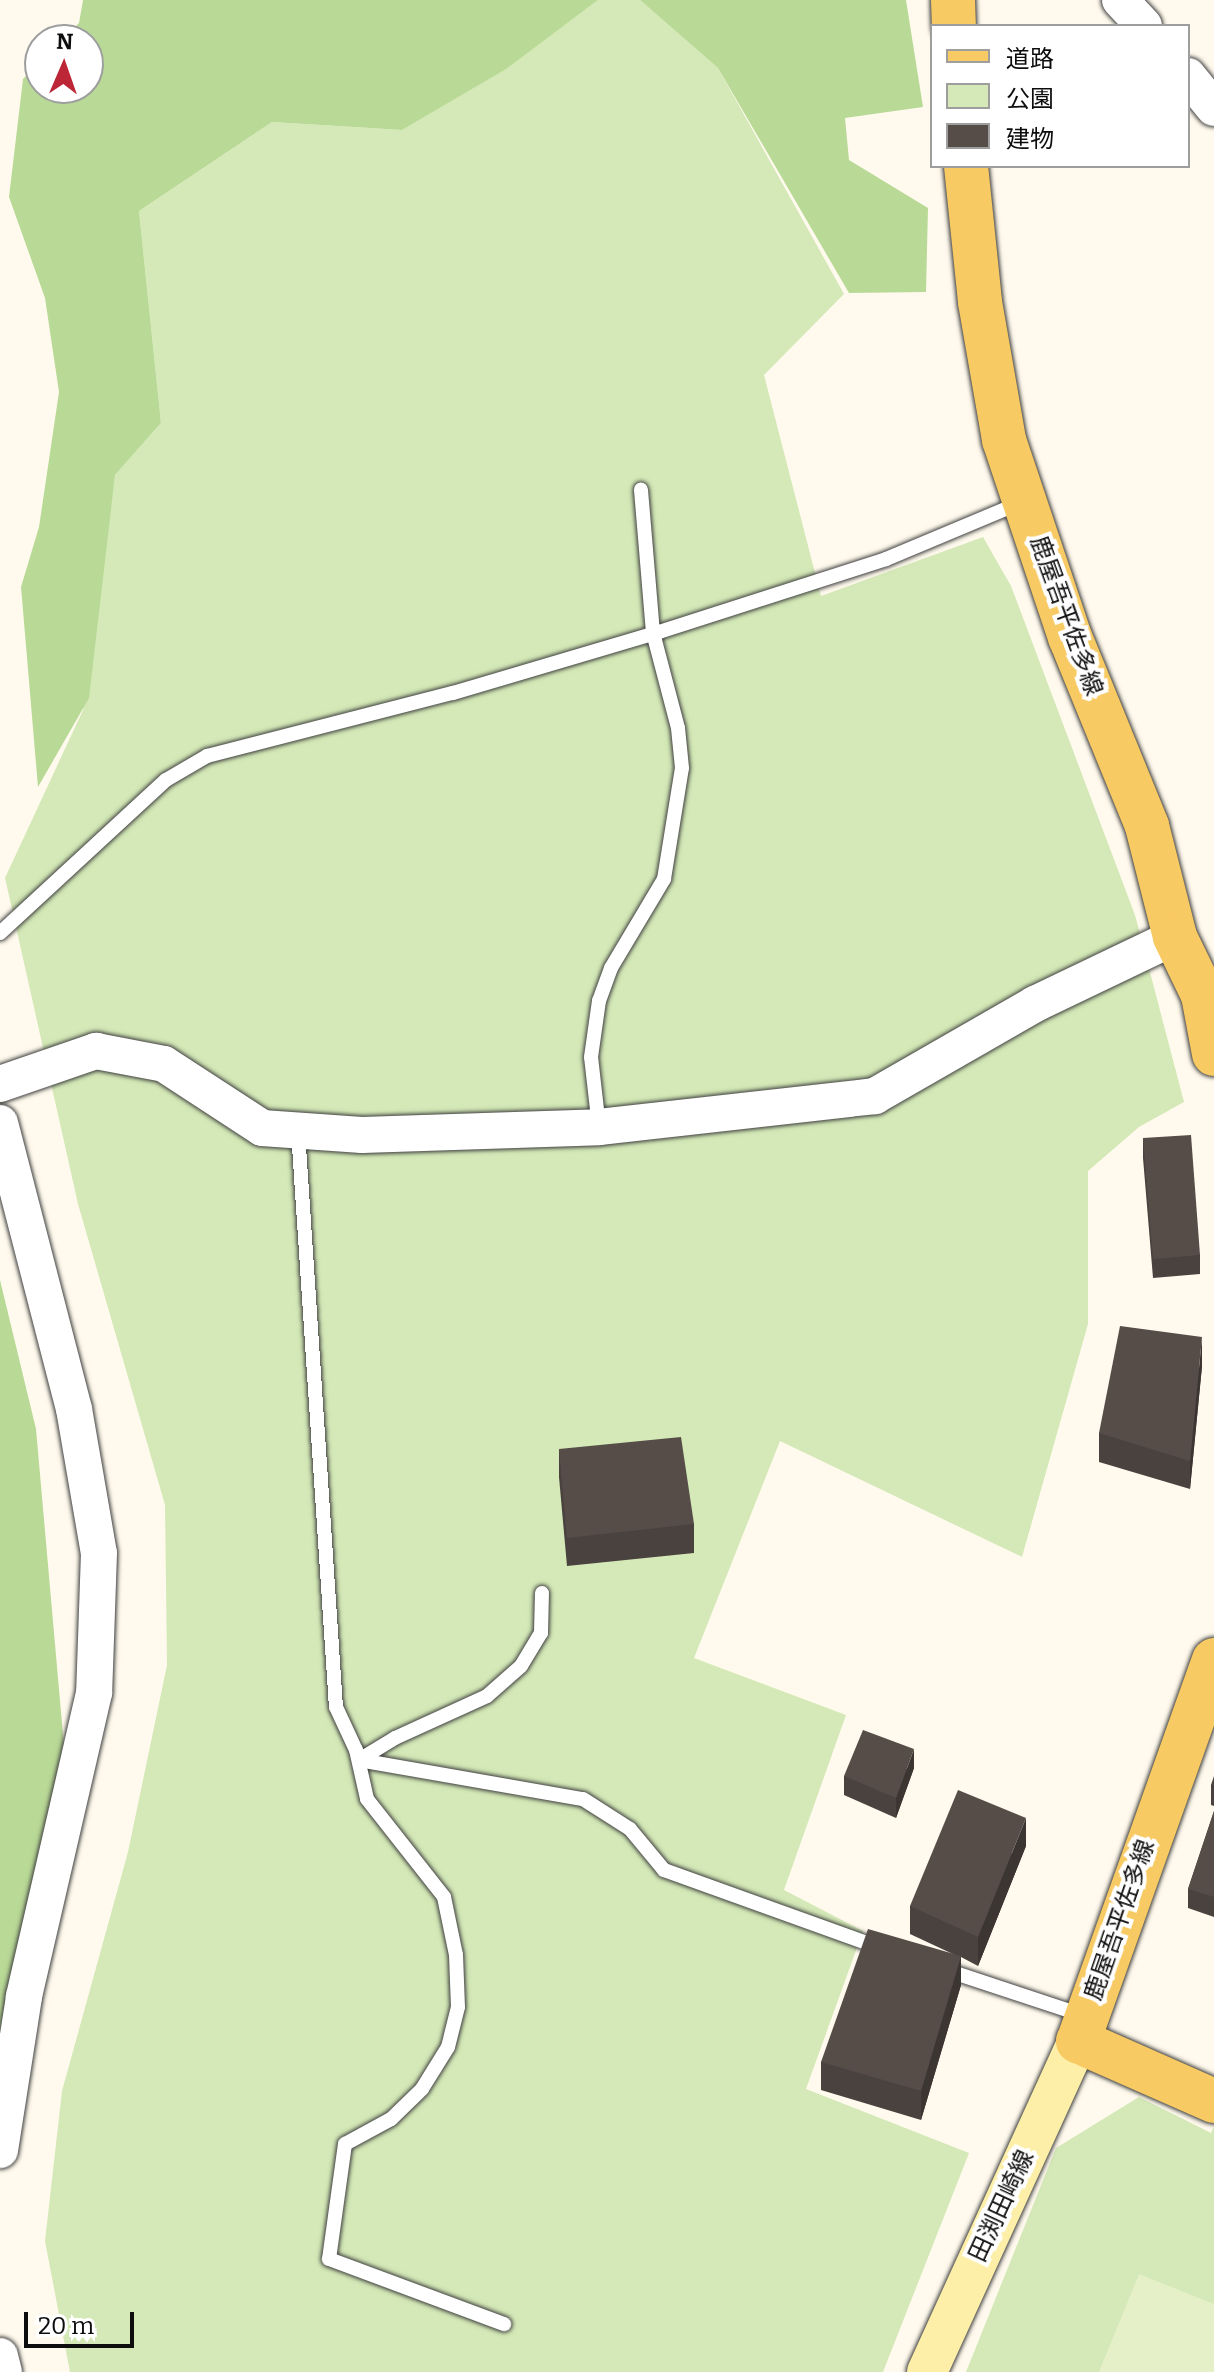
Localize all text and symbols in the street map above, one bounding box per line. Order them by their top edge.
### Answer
north arrow [24,24,104,104]
legend [930,24,1190,168]
text: N [56,28,74,55]
text: 道路 [1006,45,1054,73]
text: 公園 [1006,85,1054,113]
text: 建物 [1006,125,1054,153]
street label: 鹿屋吾平佐多線 [1024,532,1108,700]
street label: 鹿屋吾平佐多線 [1079,1836,1161,2004]
street label: 田渕田崎線 [964,2146,1040,2266]
scale bar [28,2296,138,2346]
text: 20 m [38,2312,94,2340]

